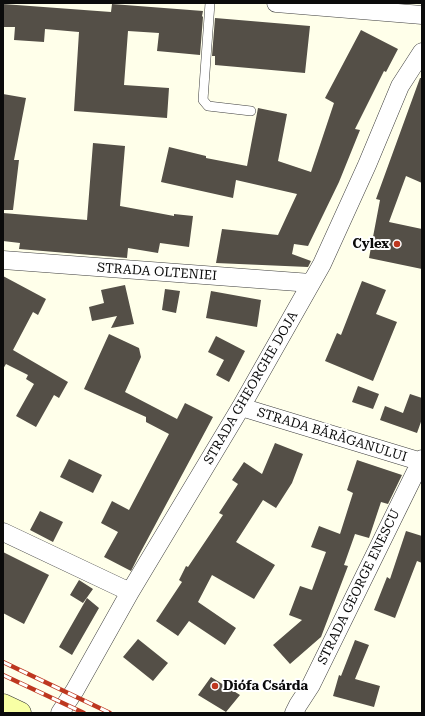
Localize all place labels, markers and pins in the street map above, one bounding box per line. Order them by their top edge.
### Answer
place label: Cylex [353,236,389,252]
marker: Cylex [392,239,402,249]
place label: Diófa Csárda [223,678,308,694]
marker: Diófa Csárda [210,681,220,691]

